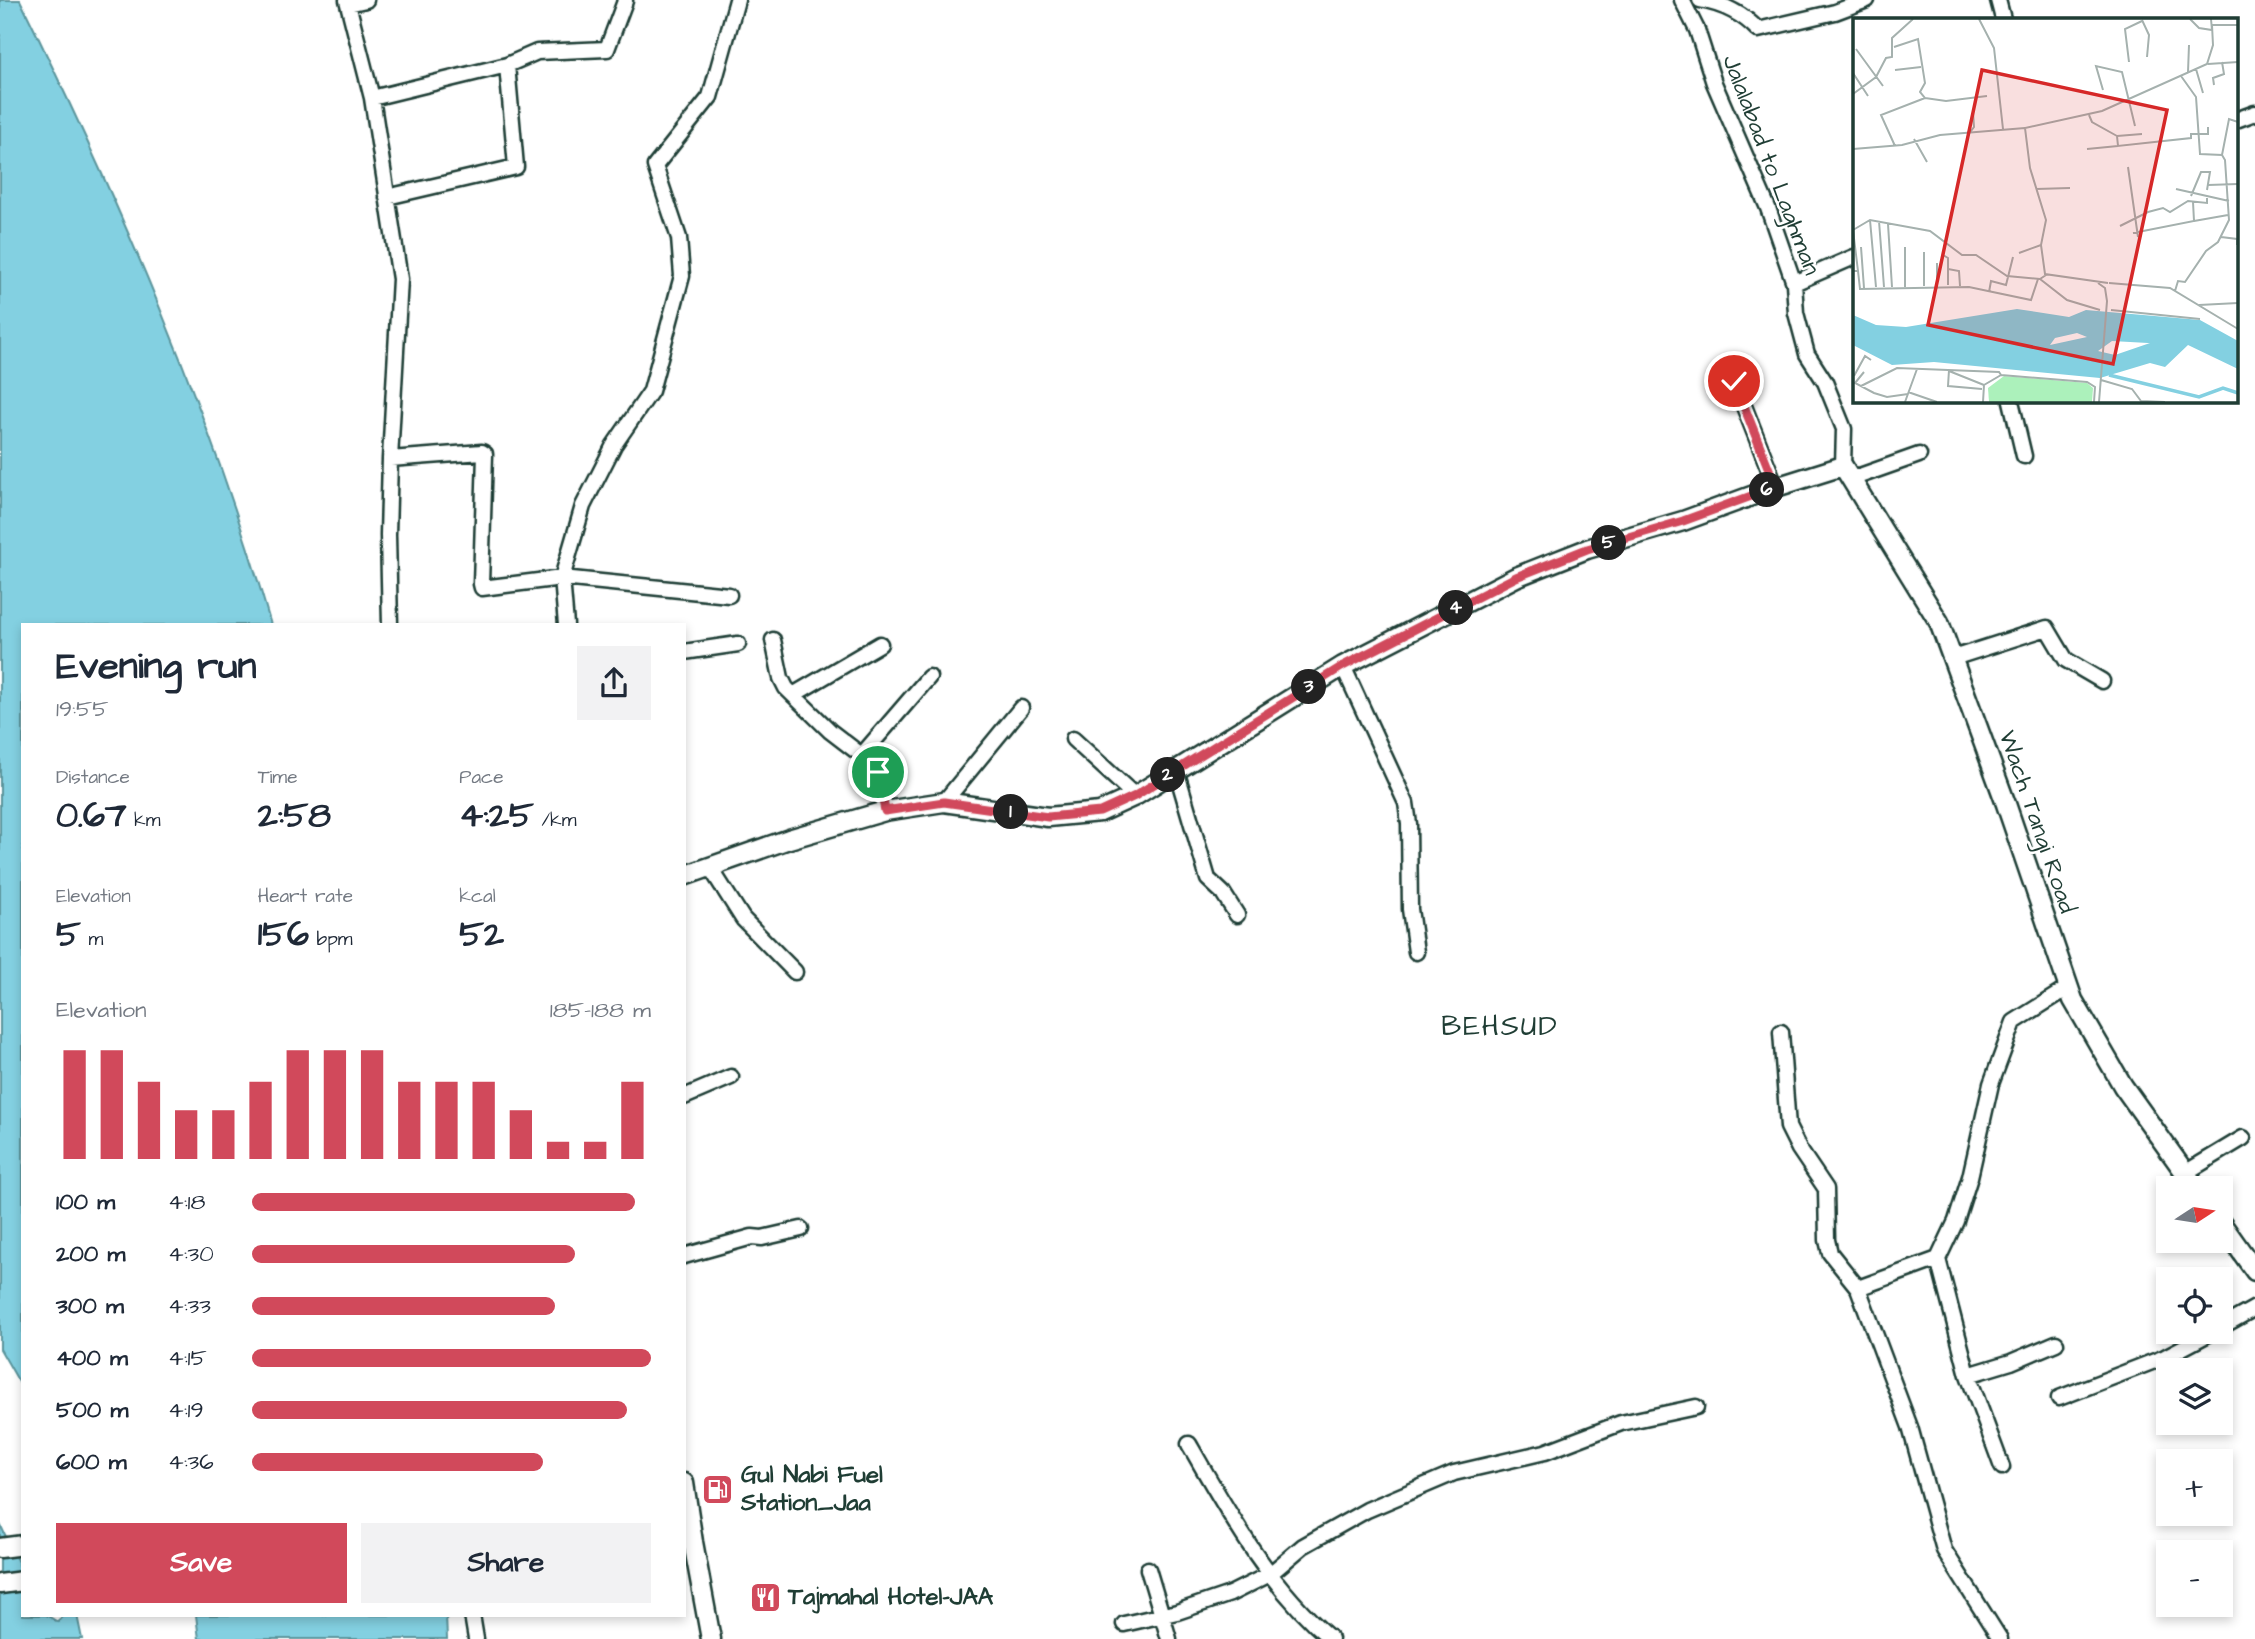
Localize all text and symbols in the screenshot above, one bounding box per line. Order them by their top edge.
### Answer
inset map [1853,18,2238,402]
street label: Jalalabad to Laghman [1712,50,1829,280]
pin [1704,351,1764,411]
icon: check [1715,362,1753,400]
pin: 6 [1750,472,1784,508]
text: 6 [1761,476,1772,503]
pin: 5 [1592,526,1626,560]
text: 5 [1602,529,1615,556]
pin: 4 [1438,590,1474,626]
text: 4 [1449,594,1462,621]
text: Evening run [56,641,257,693]
button: share [577,646,651,720]
pin: 3 [1292,670,1326,704]
text: 3 [1304,673,1313,700]
text: 19:55 [56,693,108,725]
street label: Wach Tangi Road [1989,726,2084,918]
pin [848,742,908,802]
icon: arrive [859,753,897,791]
pin: 2 [1150,758,1186,792]
text: 2 [1162,761,1173,788]
text: Distance [56,764,130,791]
text: Time [258,764,297,791]
text: Pace [459,764,503,791]
text: 0.67 [56,791,126,840]
text: 2:58 [258,791,331,840]
text: 4:25 [459,791,534,840]
pin: 1 [993,794,1028,830]
text: 1 [1009,798,1012,825]
text: km [126,807,161,834]
text: /km [534,807,577,834]
text: Elevation [56,883,131,910]
text: Heart rate [258,883,353,910]
text: kcal [459,883,496,910]
text: 5 [56,910,81,959]
text: 156 [258,910,309,959]
text: 52 [459,910,504,959]
text: m [81,926,103,953]
text: bpm [309,926,353,953]
text: Elevation [56,994,147,1026]
text: 185–188 m [550,994,651,1026]
district label: BEHSUD [1441,1007,1559,1046]
north arrow [2156,1176,2233,1253]
map controls [2156,1176,2233,1617]
text: 100 m [56,1186,115,1218]
text: 4:18 [168,1186,205,1218]
text: 200 m [56,1238,125,1270]
text: 4:30 [168,1238,214,1270]
button: locate [2156,1267,2233,1344]
text: 300 m [56,1290,124,1322]
text: 4:33 [168,1290,211,1322]
text: 400 m [56,1342,128,1374]
text: 4:15 [168,1342,207,1374]
button: layers [2156,1358,2233,1435]
text: 500 m [56,1394,128,1426]
text: 4:19 [168,1394,204,1426]
text: 600 m [56,1446,127,1478]
text: 4:36 [168,1446,214,1478]
button: + [2156,1449,2233,1526]
place label: Gul Nabi Fuel Station_Jaa [740,1458,883,1520]
fuel station icon: Gul Nabi Fuel Station_Jaa [701,1472,735,1506]
button: Save [56,1523,347,1603]
button: Share [361,1523,651,1603]
button: − [2156,1540,2233,1617]
restaurant icon: Tajmahal Hotel-JAA [748,1580,782,1614]
place label: Tajmahal Hotel-JAA [787,1580,994,1614]

